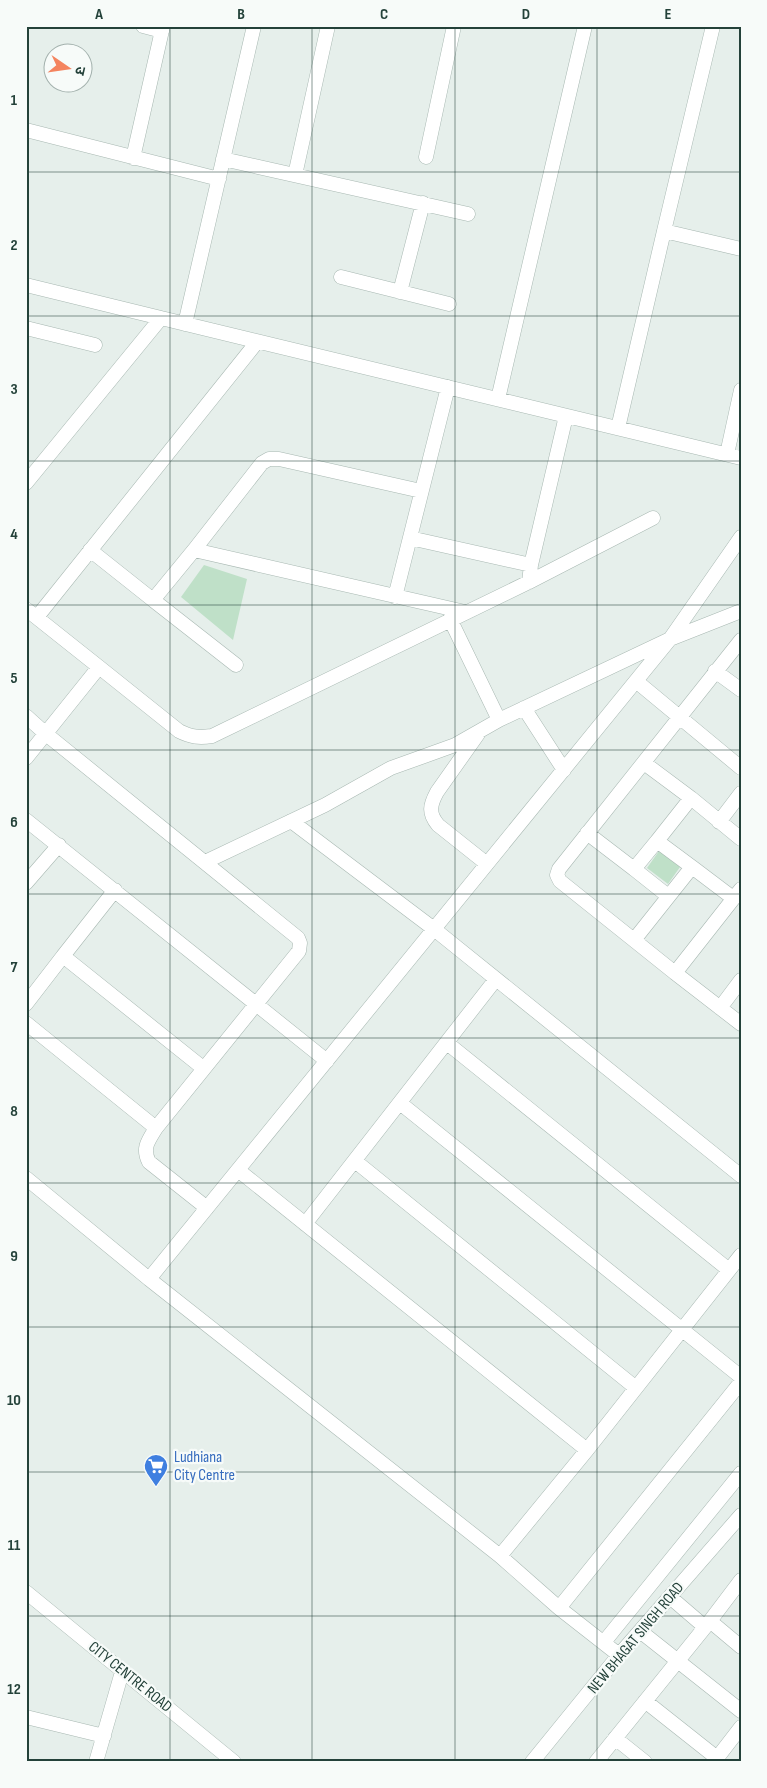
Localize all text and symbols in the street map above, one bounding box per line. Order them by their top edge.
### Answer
text: A [94,5,103,24]
text: B [237,5,245,24]
text: C [380,5,388,24]
text: D [522,5,530,24]
text: E [665,5,672,24]
north arrow [42,42,92,92]
text: उ [71,65,89,77]
text: 1 [11,91,18,110]
text: 2 [10,236,18,255]
text: 3 [10,380,18,399]
text: 4 [10,525,18,544]
text: 5 [10,669,18,688]
text: 6 [10,813,18,832]
text: 7 [11,958,18,977]
text: 8 [10,1102,18,1121]
text: 9 [10,1247,18,1266]
text: 10 [7,1391,21,1410]
place label: Ludhiana City Centre [174,1448,235,1485]
supermarket icon: Ludhiana City Centre [143,1453,169,1487]
text: 11 [8,1536,21,1555]
street label: NEW BHAGAT SINGH ROAD [584,1578,688,1698]
street label: CITY CENTRE ROAD [84,1638,176,1717]
text: 12 [7,1680,21,1699]

